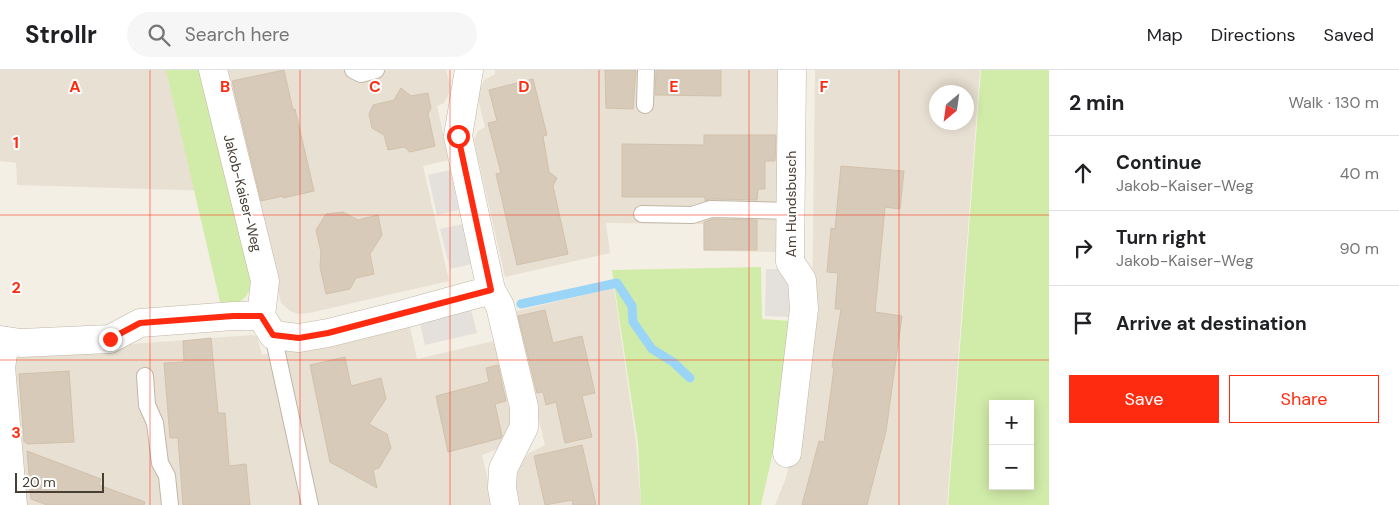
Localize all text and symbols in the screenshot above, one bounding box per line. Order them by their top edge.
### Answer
search box [127,12,477,57]
text: Strollr [25,19,97,50]
icon: search [145,21,173,49]
text: Search here [185,22,290,47]
text: Map [1147,23,1183,47]
text: Directions [1211,23,1296,47]
text: Saved [1324,23,1374,47]
text: A [69,76,81,97]
text: B [220,76,230,97]
text: C [369,76,381,97]
text: D [518,76,530,97]
text: E [669,76,679,97]
text: F [820,76,829,97]
north arrow [929,85,974,130]
text: 2 min [1069,89,1125,117]
text: Walk · 130 m [1288,92,1379,113]
route start [447,125,470,148]
text: 1 [13,132,19,153]
street label: Jakob-Kaiser-Weg [220,132,266,254]
text: Continue [1116,150,1202,175]
street label: Am Hundsbusch [782,151,800,257]
icon: ahead [1069,159,1097,187]
text: 40 m [1340,163,1379,184]
text: Jakob-Kaiser-Weg [1116,175,1254,196]
text: Turn right [1116,225,1206,250]
icon: right [1069,234,1097,262]
text: 90 m [1339,238,1379,259]
text: Jakob-Kaiser-Weg [1116,250,1254,271]
text: 2 [11,277,21,298]
icon: arrive [1069,309,1097,337]
text: Arrive at destination [1116,311,1307,336]
route end [99,328,122,351]
button: Save [1069,375,1219,423]
button: Share [1229,375,1379,423]
map controls [989,400,1034,490]
button: + [989,400,1034,445]
text: 3 [11,422,21,443]
button: − [989,445,1034,490]
scale bar [15,470,104,493]
text: 20 m [22,473,56,491]

